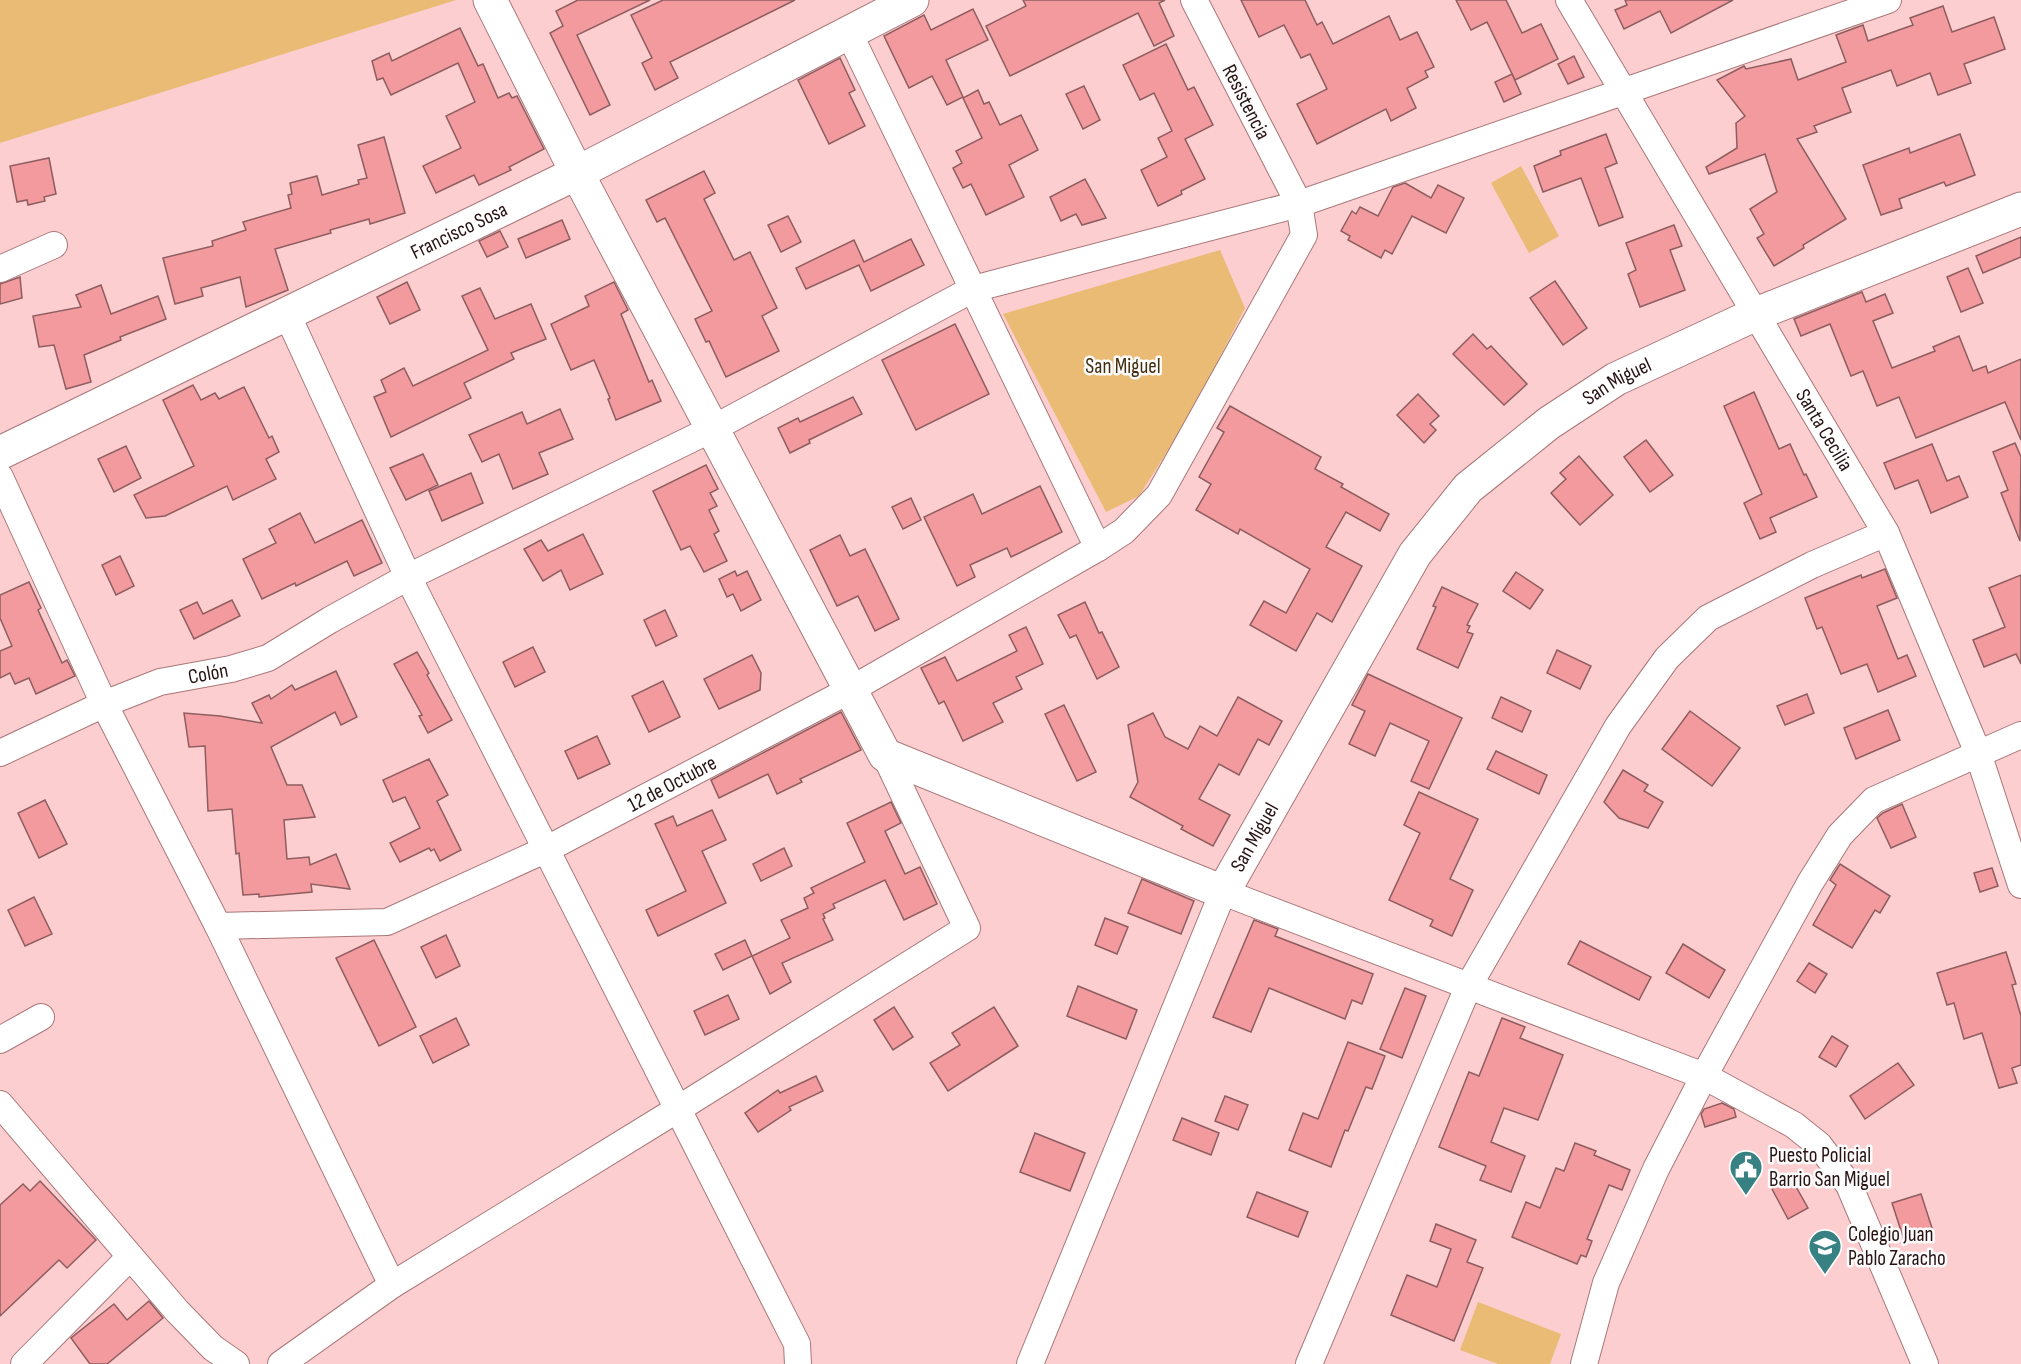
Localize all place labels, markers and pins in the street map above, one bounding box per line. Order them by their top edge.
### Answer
place label: Puesto Policial Barrio San Miguel [1769,1143,1890,1192]
public building icon: Puesto Policial Barrio San Miguel [1728,1149,1764,1196]
place label: Colegio Juan Pablo Zaracho [1848,1222,1946,1271]
school or university icon: Colegio Juan Pablo Zaracho [1807,1228,1843,1275]

